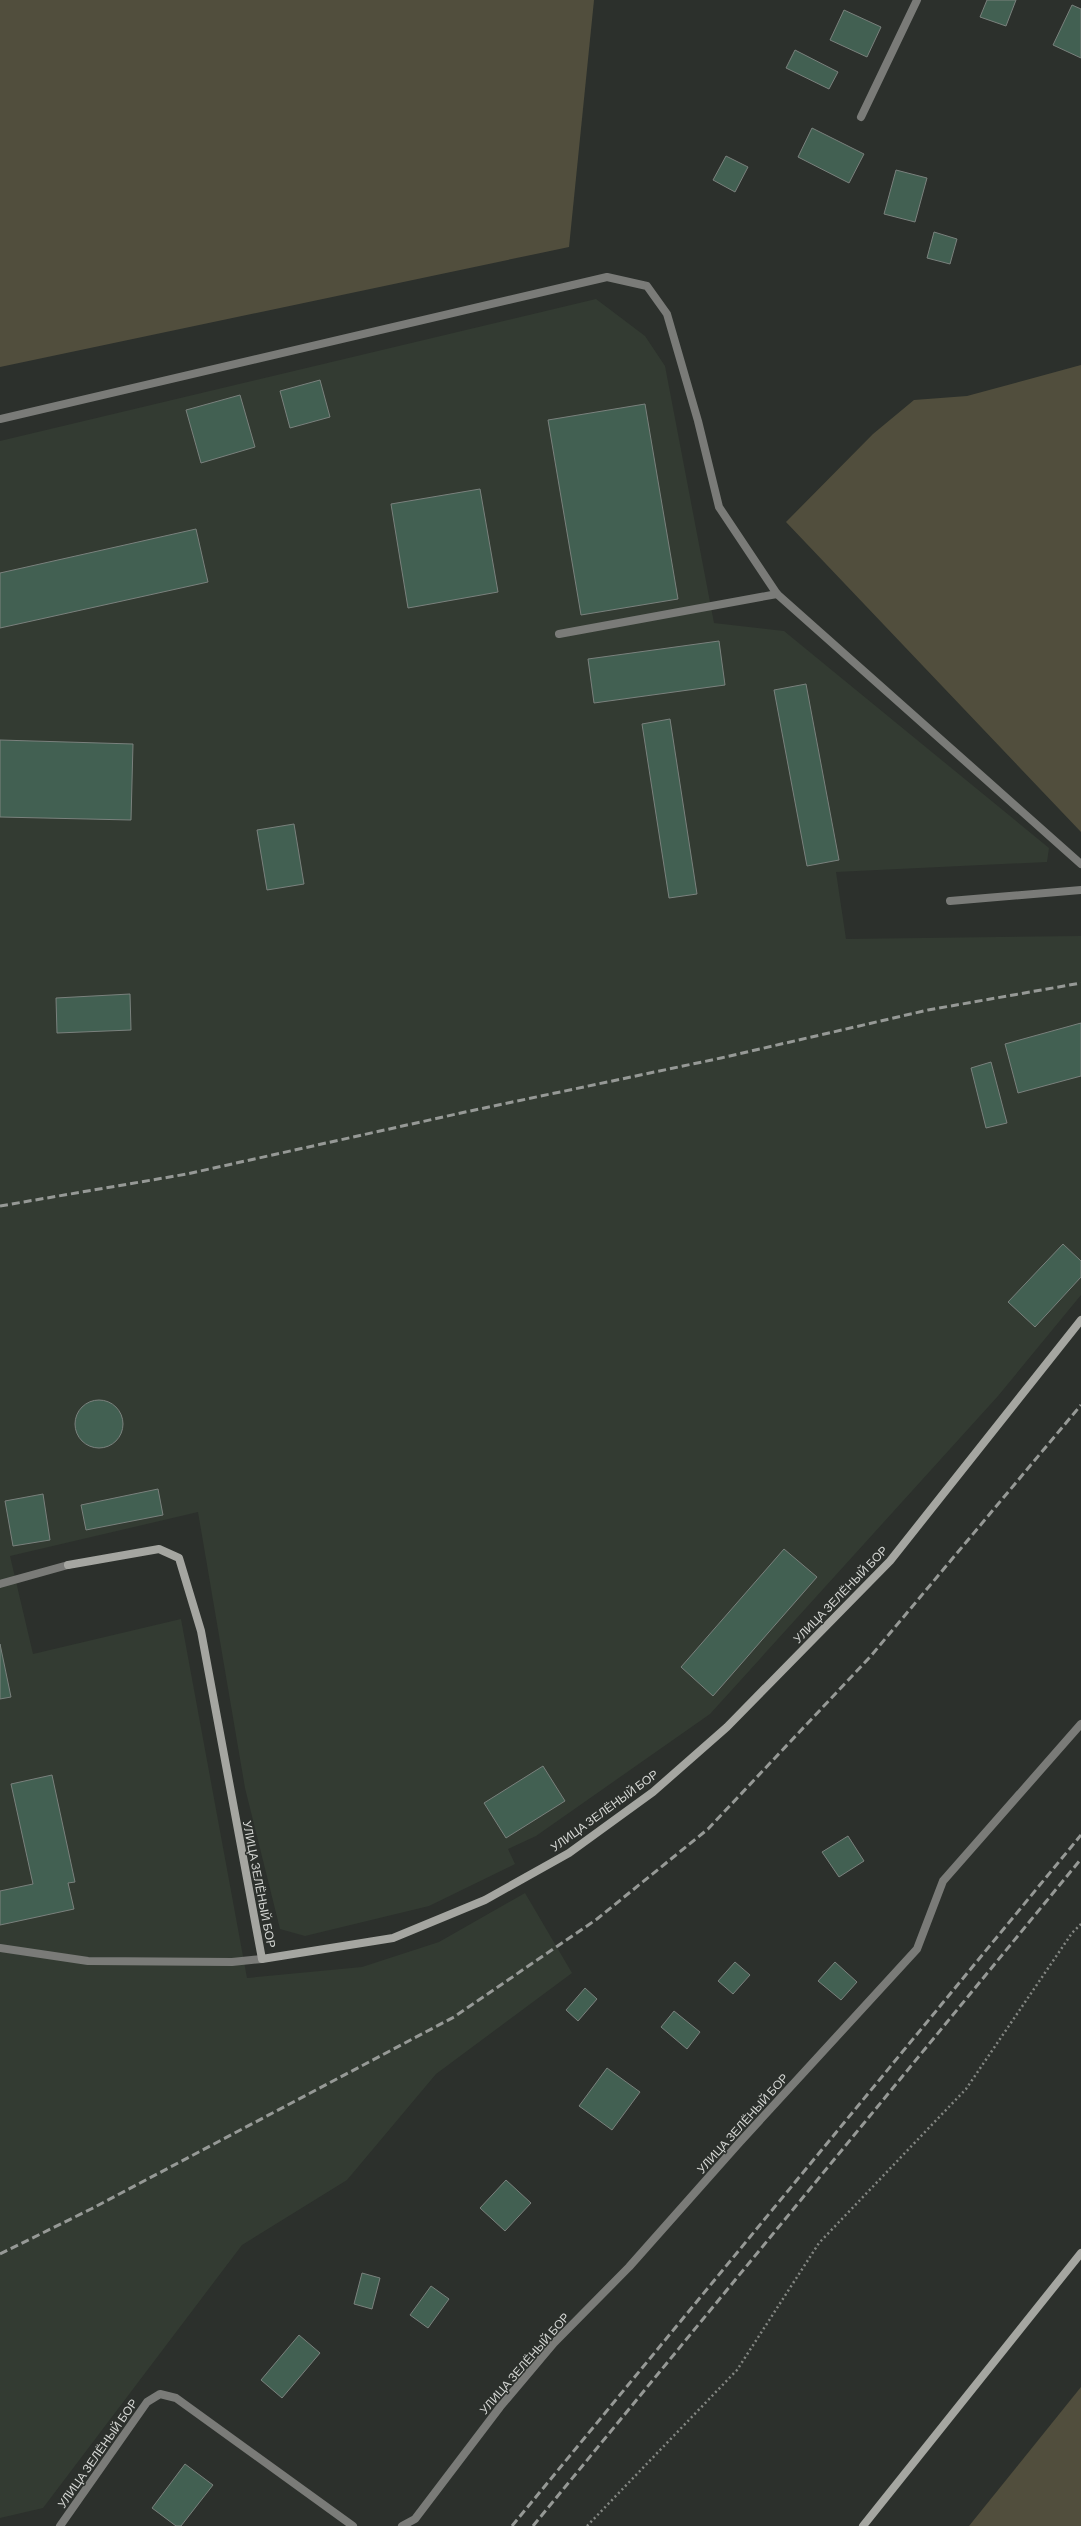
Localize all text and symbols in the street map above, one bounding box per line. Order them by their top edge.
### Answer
street label: УЛИЦА ЗЕЛЁНЫЙ БОР [790,1543,891,1646]
street label: УЛИЦА ЗЕЛЁНЫЙ БОР [547,1766,661,1855]
street label: УЛИЦА ЗЕЛЁНЫЙ БОР [240,1819,279,1949]
street label: УЛИЦА ЗЕЛЁНЫЙ БОР [693,2070,791,2176]
street label: УЛИЦА ЗЕЛЁНЫЙ БОР [476,2310,573,2417]
street label: УЛИЦА ЗЕЛЁНЫЙ БОР [54,2396,141,2511]

